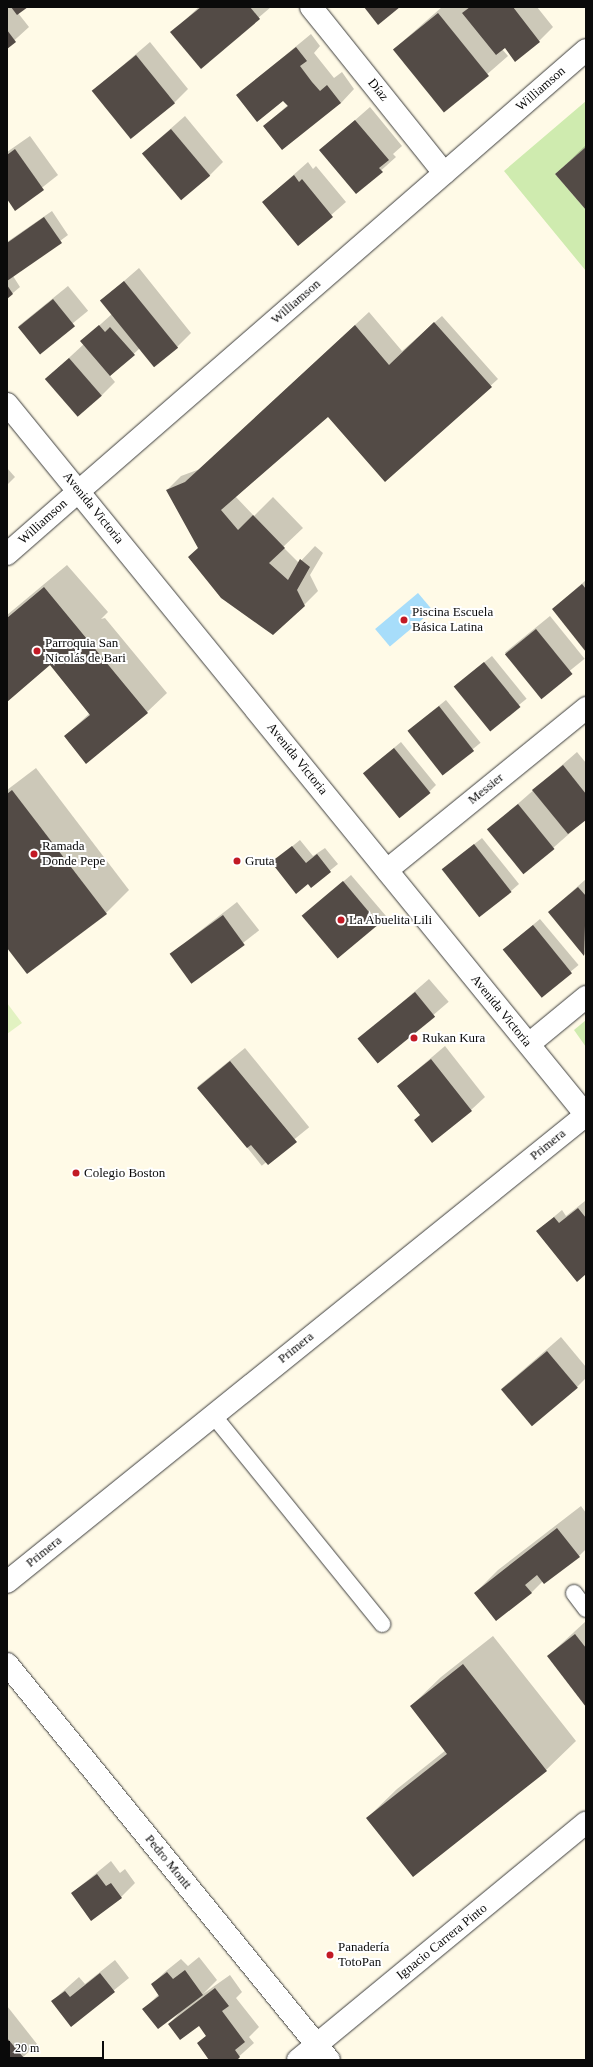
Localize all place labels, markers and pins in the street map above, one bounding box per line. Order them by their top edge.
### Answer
place label: Piscina Escuela Básica Latina [412,605,493,636]
marker: Piscina Escuela Básica Latina [399,615,409,625]
place label: Parroquia San Nicolás de Bari [45,636,126,667]
marker: Parroquia San Nicolás de Bari [32,646,42,656]
place label: Ramada Donde Pepe [42,839,105,870]
marker: Ramada Donde Pepe [29,849,39,859]
place label: Gruta [245,853,275,869]
marker: Gruta [232,856,242,866]
place label: La Abuelita Lili [349,912,433,928]
marker: La Abuelita Lili [336,915,346,925]
place label: Rukan Kura [422,1030,485,1046]
marker: Rukan Kura [409,1033,419,1043]
place label: Colegio Boston [84,1165,165,1181]
marker: Colegio Boston [71,1168,81,1178]
place label: Panadería TotoPan [338,1940,389,1971]
marker: Panadería TotoPan [325,1950,335,1960]

